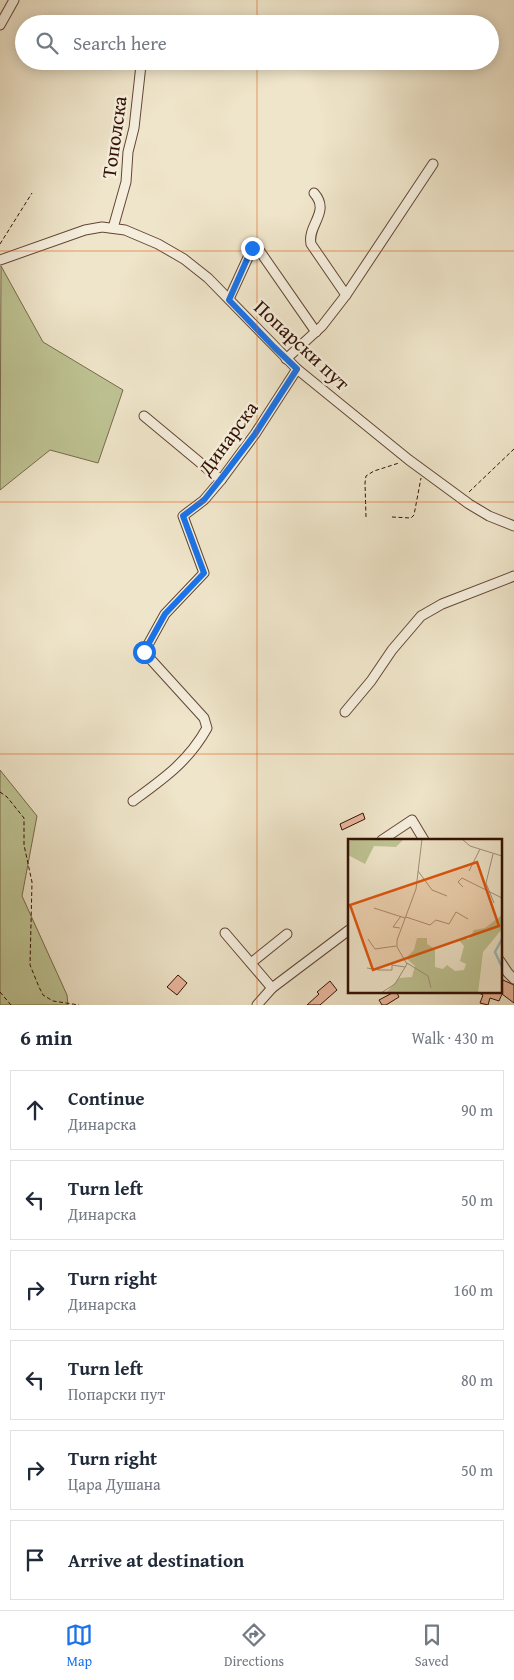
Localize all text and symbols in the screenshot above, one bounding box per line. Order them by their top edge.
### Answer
search box [15,15,499,70]
icon: search [33,29,61,57]
text: Search here [73,29,167,57]
street label: Тополска [93,93,134,180]
route end [241,237,264,260]
street label: Попарски пут [248,293,357,397]
street label: Динарска [190,394,265,482]
route start [133,641,156,664]
inset map [348,839,502,992]
text: 6 min [20,1022,72,1053]
text: Walk · 430 m [411,1026,494,1050]
text: Continue [68,1084,145,1112]
icon: ahead [21,1096,49,1124]
text: 90 m [461,1098,493,1122]
text: Динарска [68,1112,136,1136]
text: Turn left [68,1174,143,1202]
icon: left [21,1186,49,1214]
text: 50 m [461,1188,493,1212]
text: Динарска [68,1202,136,1226]
text: Turn right [68,1264,157,1292]
icon: right [21,1276,49,1304]
text: 160 m [453,1278,493,1302]
text: Динарска [68,1292,136,1316]
text: Turn left [68,1354,143,1382]
icon: left [21,1366,49,1394]
text: 80 m [461,1368,493,1392]
text: Попарски пут [68,1382,165,1406]
text: Turn right [68,1444,157,1472]
icon: right [21,1456,49,1484]
text: 50 m [461,1458,493,1482]
text: Цара Душана [68,1472,161,1496]
icon: arrive [21,1546,49,1574]
text: Arrive at destination [68,1546,244,1574]
tab: Map [65,1621,93,1671]
tab: Directions [224,1621,284,1671]
tab: Saved [415,1621,449,1671]

